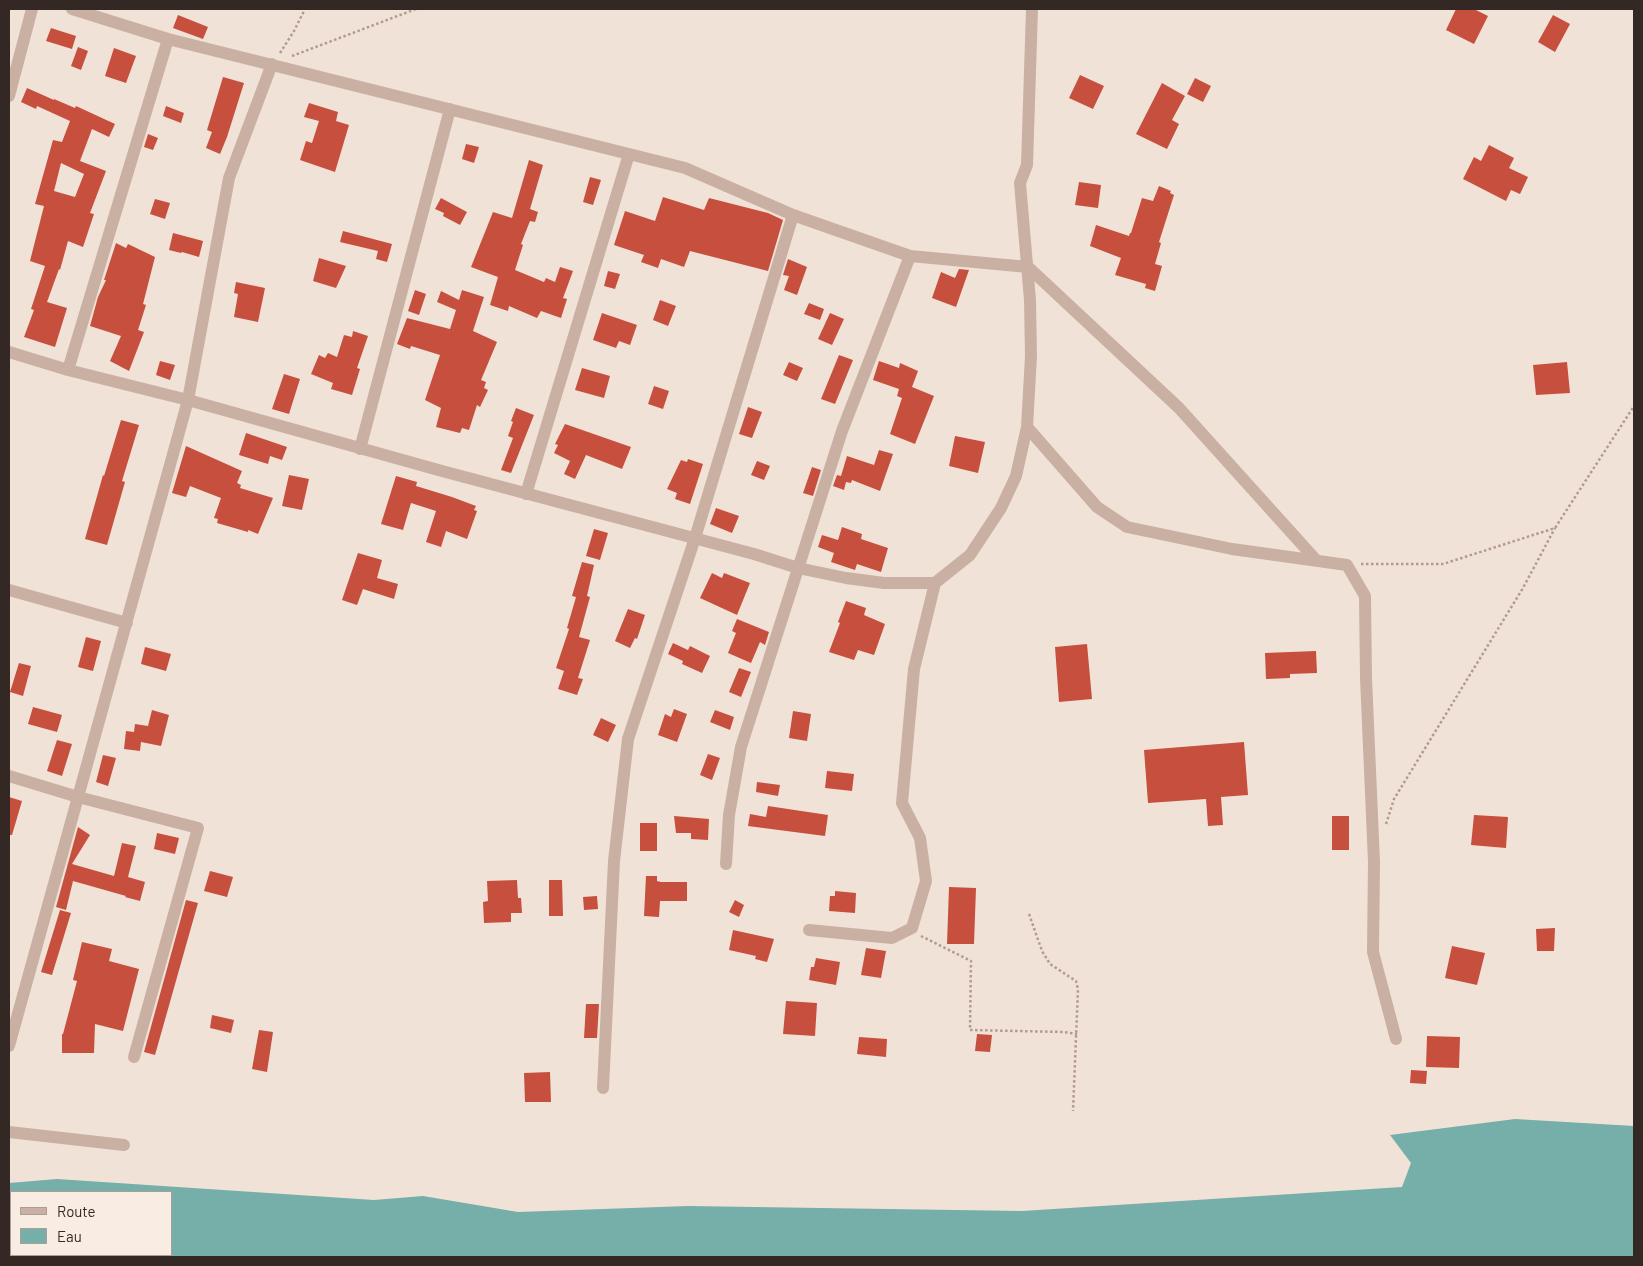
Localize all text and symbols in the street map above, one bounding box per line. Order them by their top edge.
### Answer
legend [10,1191,172,1256]
text: Route [57,1202,96,1220]
text: Eau [57,1227,82,1245]

